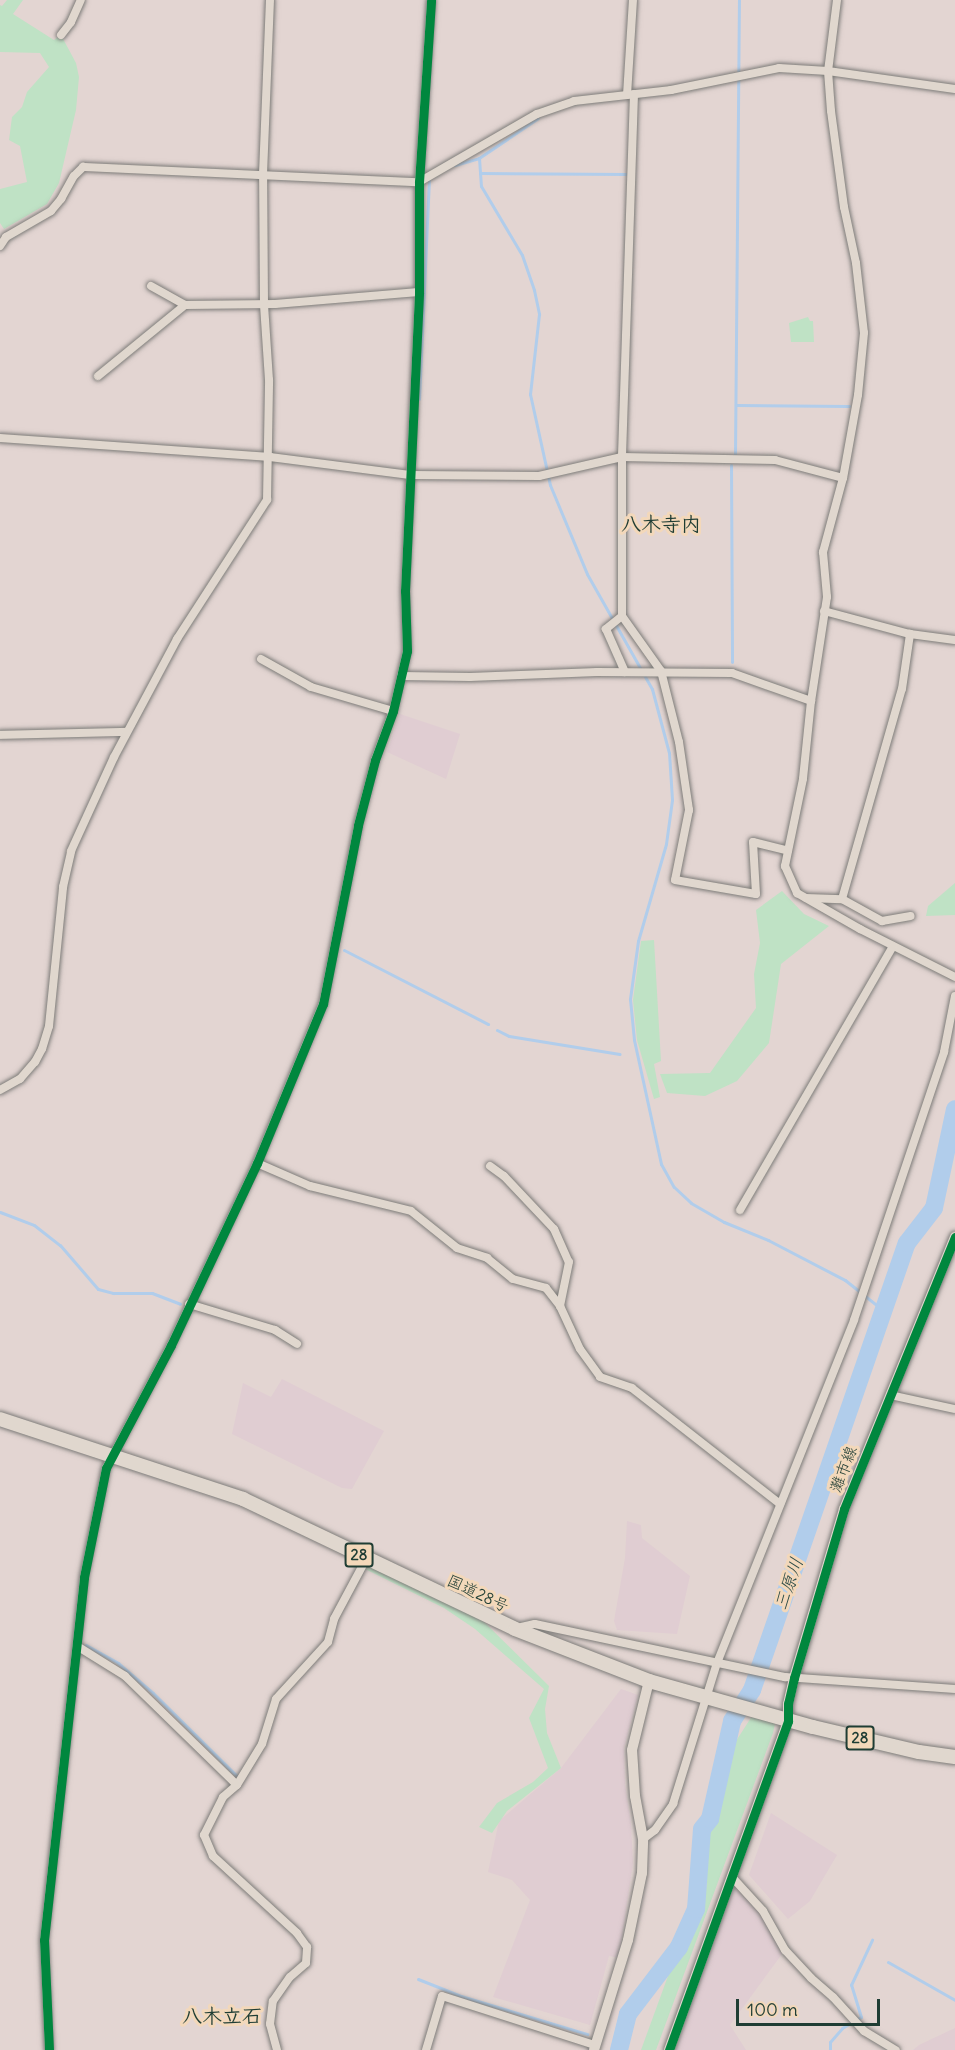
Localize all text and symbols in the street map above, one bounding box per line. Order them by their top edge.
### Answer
district label: 八木寺内 [621,511,701,535]
street label: 灘市線 [825,1443,861,1495]
road number: 28 [344,1543,374,1567]
water label: 三原川 [770,1555,808,1613]
street label: 国道28号 [444,1570,512,1616]
road number: 28 [845,1726,875,1750]
scale bar [739,1987,883,2025]
text: 100 m [747,1998,798,2021]
district label: 八木立石 [182,2003,262,2027]

